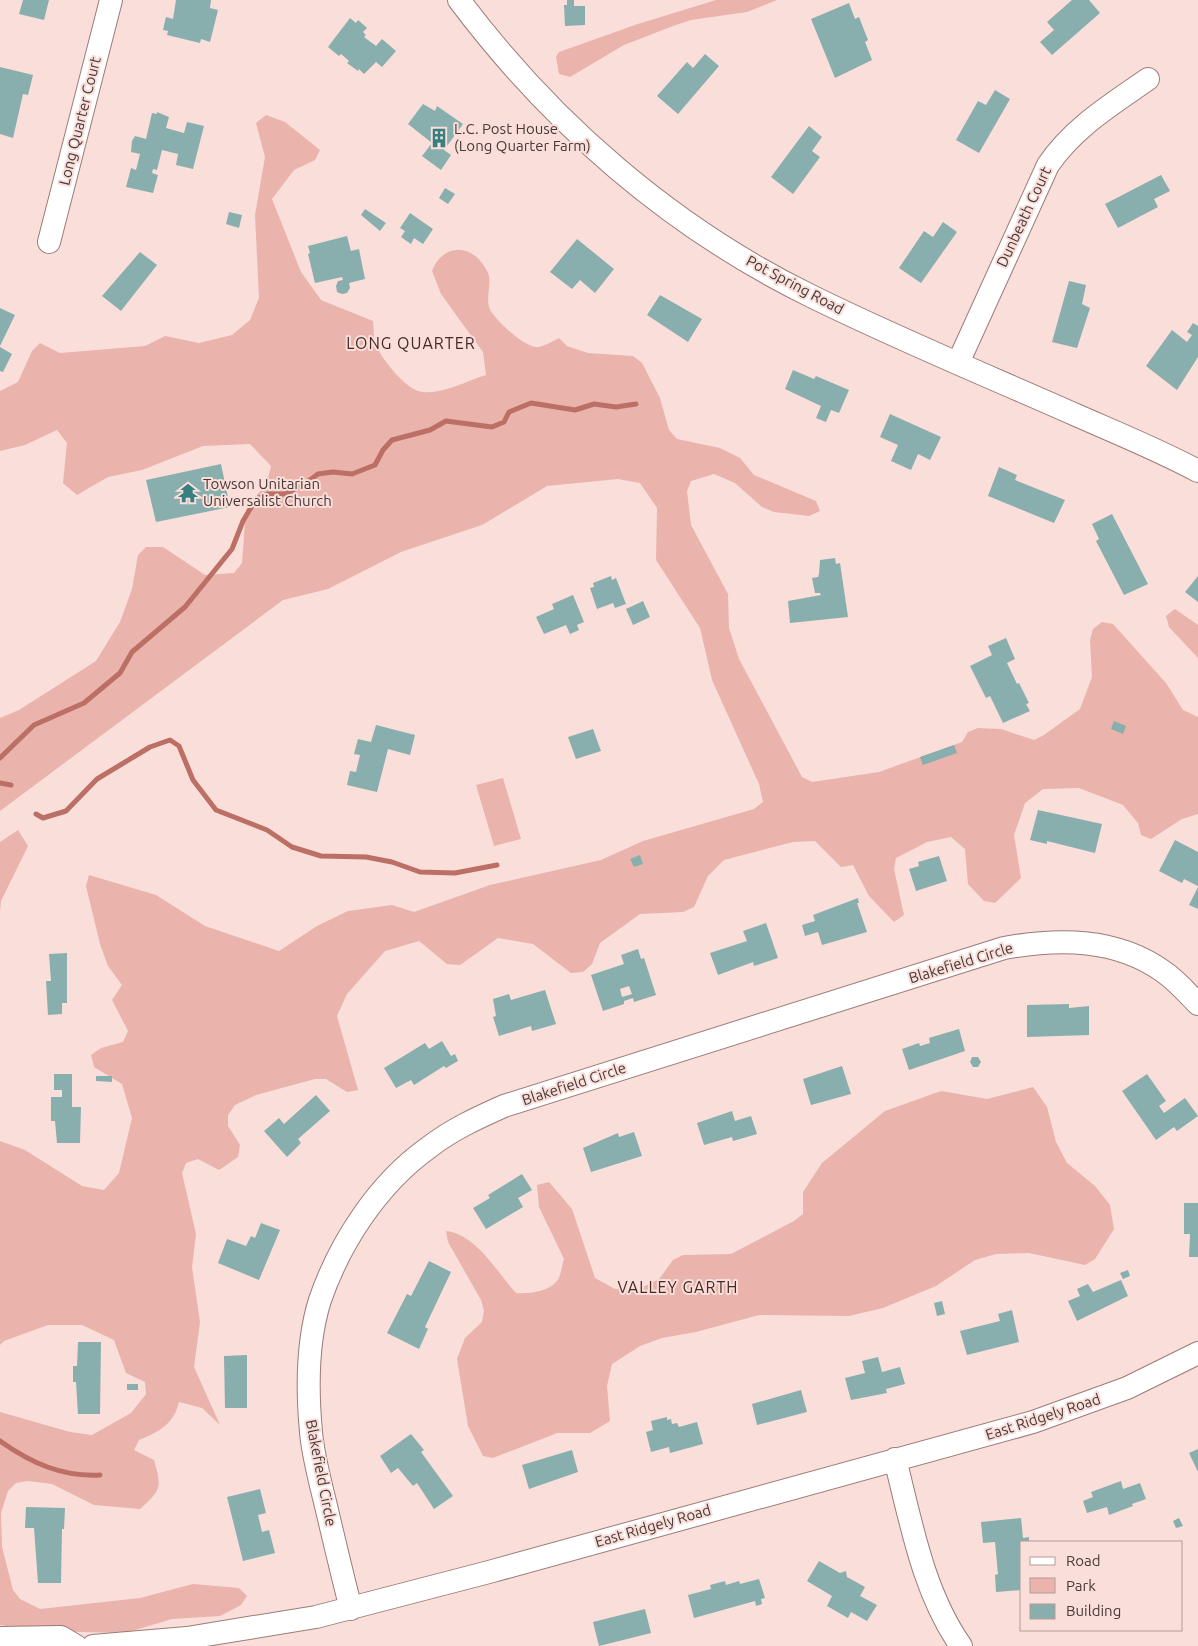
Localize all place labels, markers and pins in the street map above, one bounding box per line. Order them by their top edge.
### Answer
place label: L.C. Post House (Long Quarter Farm) [454,120,591,154]
building icon: L.C. Post House (Long Quarter Farm) [428,127,450,149]
place label: Towson Unitarian Universalist Church [203,475,332,509]
temple icon: Towson Unitarian Universalist Church [177,482,199,504]

